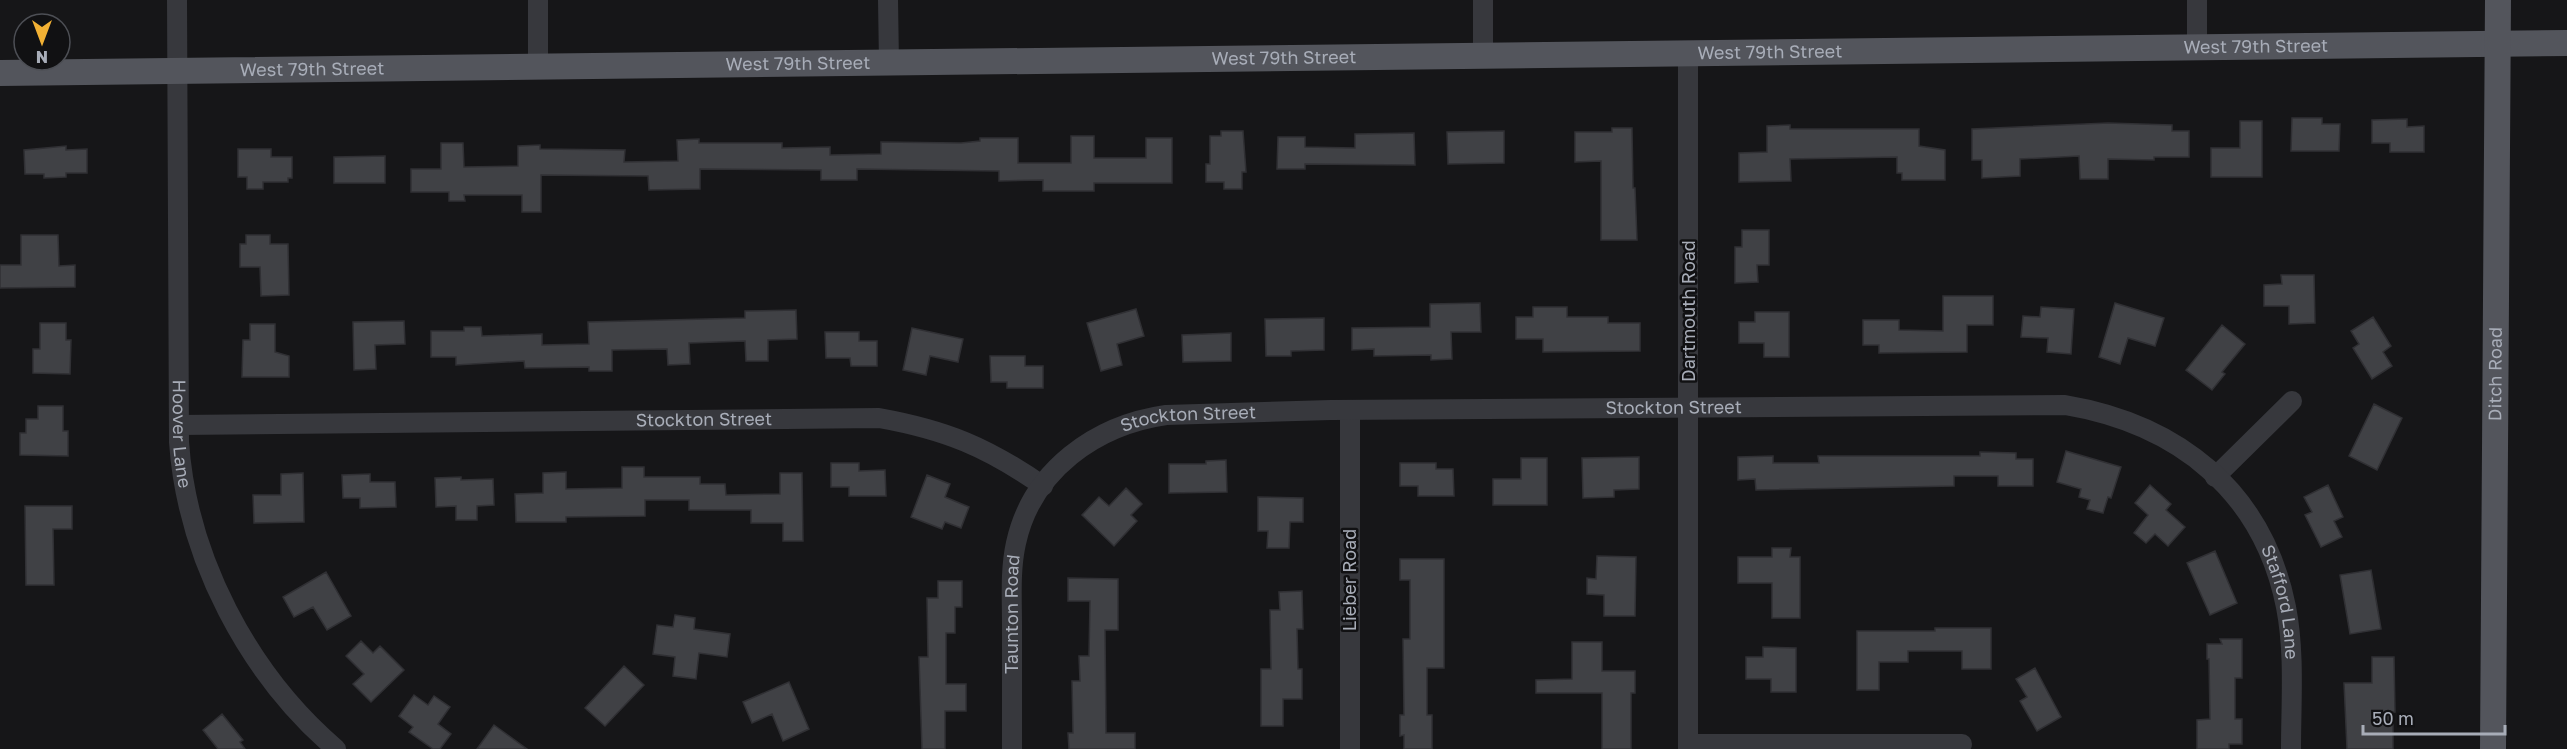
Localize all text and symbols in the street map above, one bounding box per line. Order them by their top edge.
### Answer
north arrow [12,12,72,72]
street label: West 79th Street [2183,34,2328,57]
street label: West 79th Street [1697,39,1842,63]
street label: West 79th Street [1211,45,1356,69]
text: N [36,47,48,67]
street label: West 79th Street [725,51,870,75]
street label: West 79th Street [239,57,384,80]
street label: Dartmouth Road [1677,240,1699,382]
street label: Ditch Road [2483,327,2506,421]
street label: Hoover Lane [169,380,197,490]
street label: Stockton Street [1605,395,1742,418]
street label: Stockton Street [1117,400,1256,436]
street label: Stockton Street [636,407,772,430]
street label: Lieber Road [1338,529,1360,631]
street label: Stafford Lane [2257,541,2304,660]
street label: Taunton Road [1000,553,1024,674]
scale bar [2363,698,2506,736]
text: 50 m [2372,707,2414,729]

